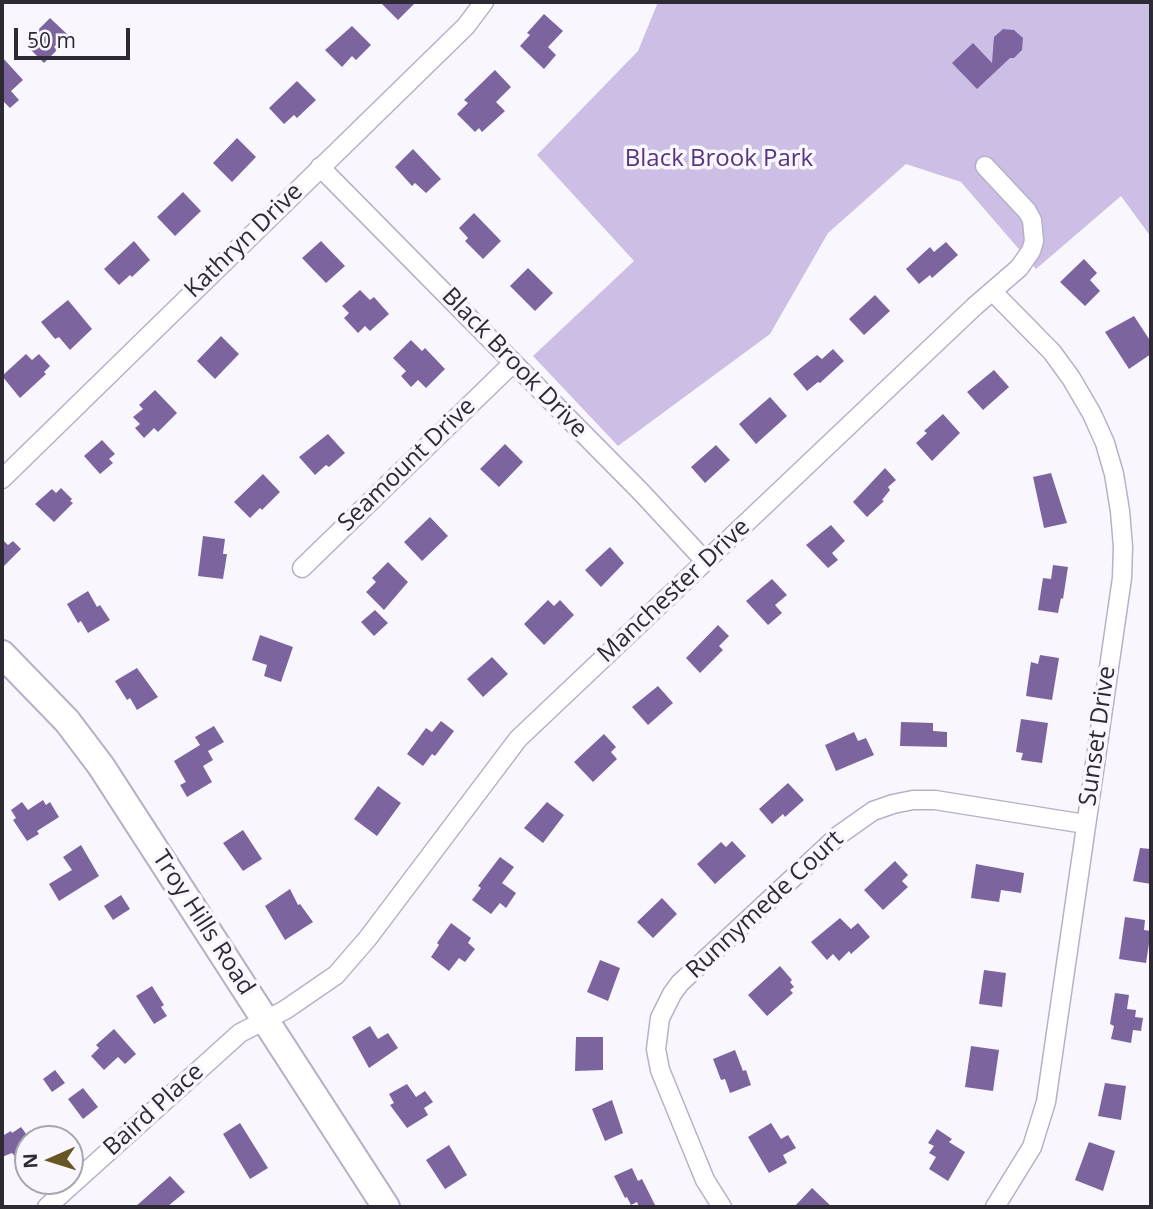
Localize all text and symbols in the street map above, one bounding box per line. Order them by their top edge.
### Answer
scale bar [18,14,133,58]
text: 50 m [27,26,76,54]
park label: Black Brook Park [625,145,813,173]
street label: Kathryn Drive [179,178,309,304]
street label: Black Brook Drive [435,282,593,444]
street label: Seamount Drive [332,392,482,538]
street label: Manchester Drive [592,513,756,669]
street label: Sunset Drive [1074,664,1122,808]
street label: Runnymede Court [681,825,849,985]
street label: Troy Hills Road [146,845,260,1001]
street label: Baird Place [98,1058,210,1162]
north arrow [14,1125,84,1195]
text: N [17,1153,43,1169]

